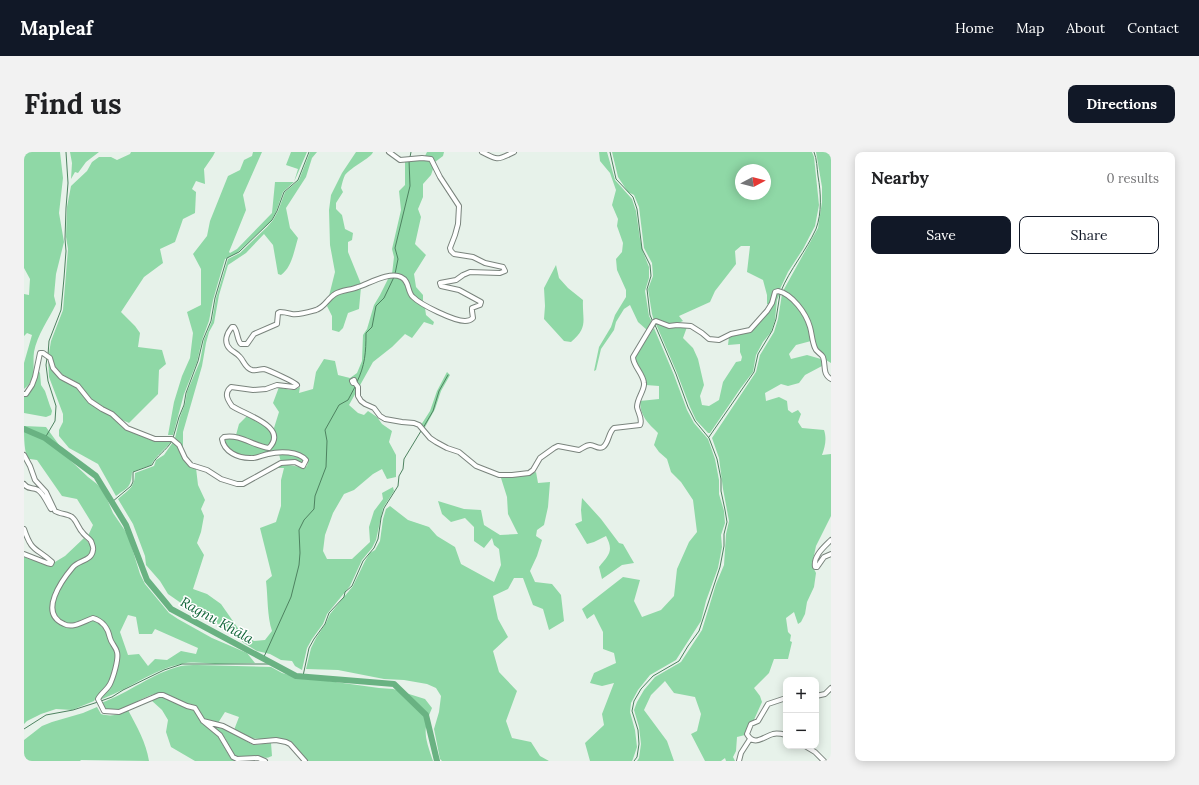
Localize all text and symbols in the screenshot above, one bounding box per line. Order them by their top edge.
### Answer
text: Mapleaf [20,16,93,40]
text: Home [955,19,994,37]
text: Map [1016,19,1044,37]
text: About [1066,19,1105,37]
text: Contact [1127,19,1179,37]
button: Directions [1068,85,1175,123]
text: Find us [24,86,122,122]
north arrow [735,164,771,200]
text: Nearby [871,167,929,189]
text: 0 results [1107,170,1159,187]
button: Save [871,216,1011,254]
button: Share [1019,216,1159,254]
water label: Ragnu Khāla [177,593,257,648]
map controls [783,677,819,749]
button: + [783,677,819,713]
button: − [783,713,819,749]

